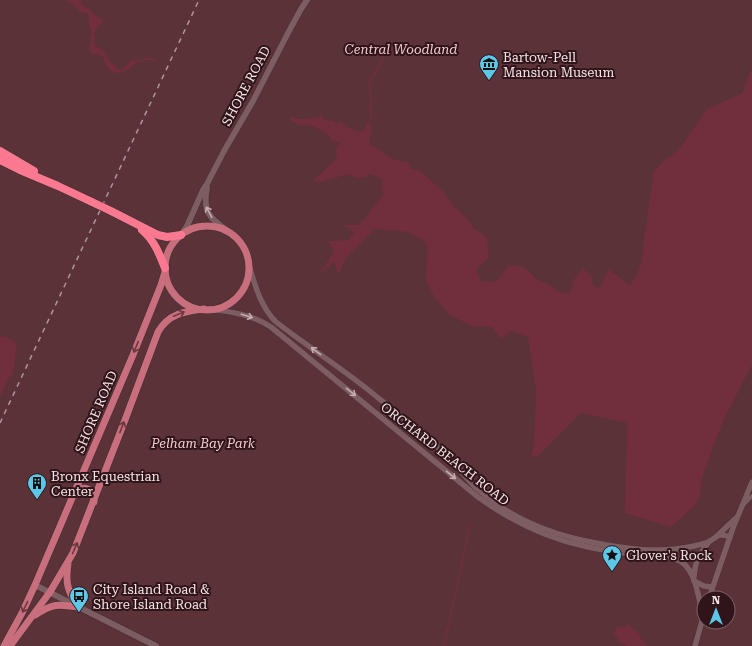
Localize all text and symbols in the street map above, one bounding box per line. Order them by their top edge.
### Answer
park label: Central Woodland [345,42,457,57]
street label: SHORE ROAD [219,44,273,128]
place label: Bartow-Pell Mansion Museum [503,50,614,80]
museum icon: Bartow-Pell Mansion Museum [478,53,500,81]
one-way arrow [204,206,212,218]
one-way arrow [172,310,184,318]
one-way arrow [240,313,253,320]
one-way arrow [132,341,140,353]
one-way arrow [311,347,322,355]
street label: SHORE ROAD [72,369,120,455]
one-way arrow [346,388,356,397]
street label: ORCHARD BEACH ROAD [378,399,512,509]
one-way arrow [119,422,127,434]
park label: Pelham Bay Park [150,436,256,451]
place label: Bronx Equestrian Center [51,469,161,499]
one-way arrow [446,471,457,480]
building icon: Bronx Equestrian Center [26,472,48,500]
one-way arrow [72,543,79,555]
place icon: Glover's Rock [601,544,623,572]
place label: Glover's Rock [626,548,712,563]
place label: City Island Road & Shore Island Road [93,582,210,612]
bus stop icon: City Island Road & Shore Island Road [68,585,90,613]
north arrow [696,590,736,630]
text: N [712,594,721,607]
one-way arrow [21,600,28,612]

